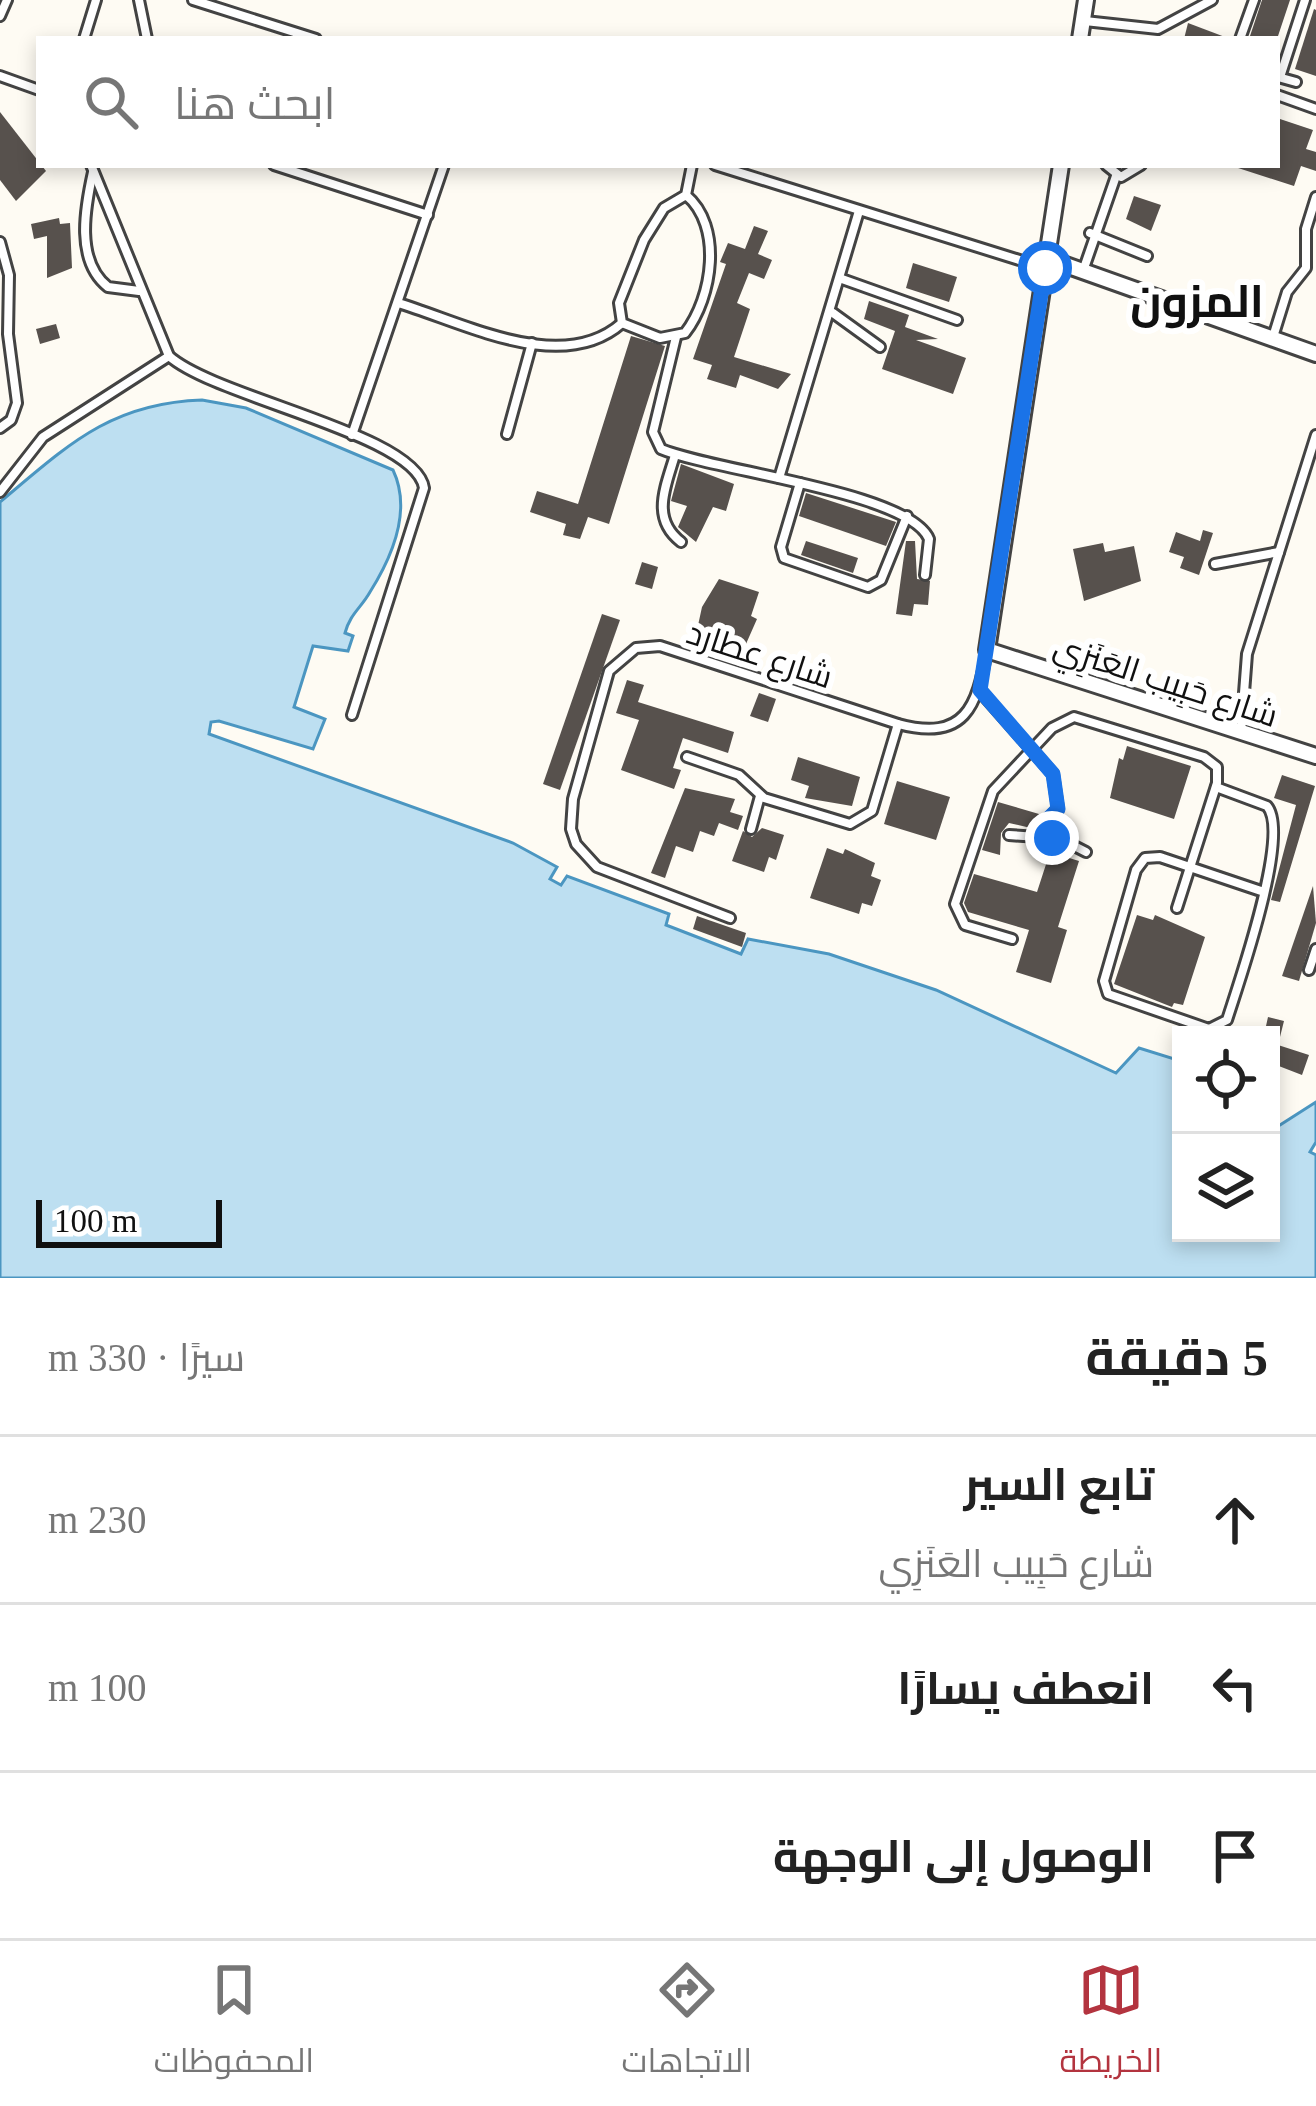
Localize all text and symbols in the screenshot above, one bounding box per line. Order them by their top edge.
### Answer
search box [36,36,1280,168]
icon: search [78,69,144,135]
text: ابحث هنا [174,79,336,129]
route start [1018,241,1072,295]
district label: المزون [1130,277,1264,329]
street label: شارع عطارد [681,615,837,699]
street label: شارع حَبِيب العَنَزِي [1047,628,1282,741]
route end [1025,811,1079,865]
map controls [1172,1026,1280,1242]
button: locate [1172,1026,1280,1134]
button: layers [1172,1134,1280,1242]
scale bar [36,1194,222,1247]
text: 100 m [54,1203,137,1239]
text: 5 دقيقة [1086,1330,1268,1386]
text: سيرًا · 330 m [48,1336,245,1379]
text: تابع السير [964,1460,1154,1510]
icon: ahead [1202,1487,1268,1553]
text: 230 m [48,1498,147,1541]
text: شارع حَبِيب العَنَزِي [878,1542,1154,1585]
icon: left [1202,1655,1268,1721]
text: انعطف يسارًا [897,1664,1154,1714]
text: 100 m [48,1666,147,1709]
icon: arrive [1202,1823,1268,1889]
text: الوصول إلى الوجهة [773,1832,1154,1882]
tab: المحفوظات [154,1957,314,2091]
tab: الاتجاهات [622,1957,752,2091]
tab: الخريطة [1059,1957,1162,2091]

